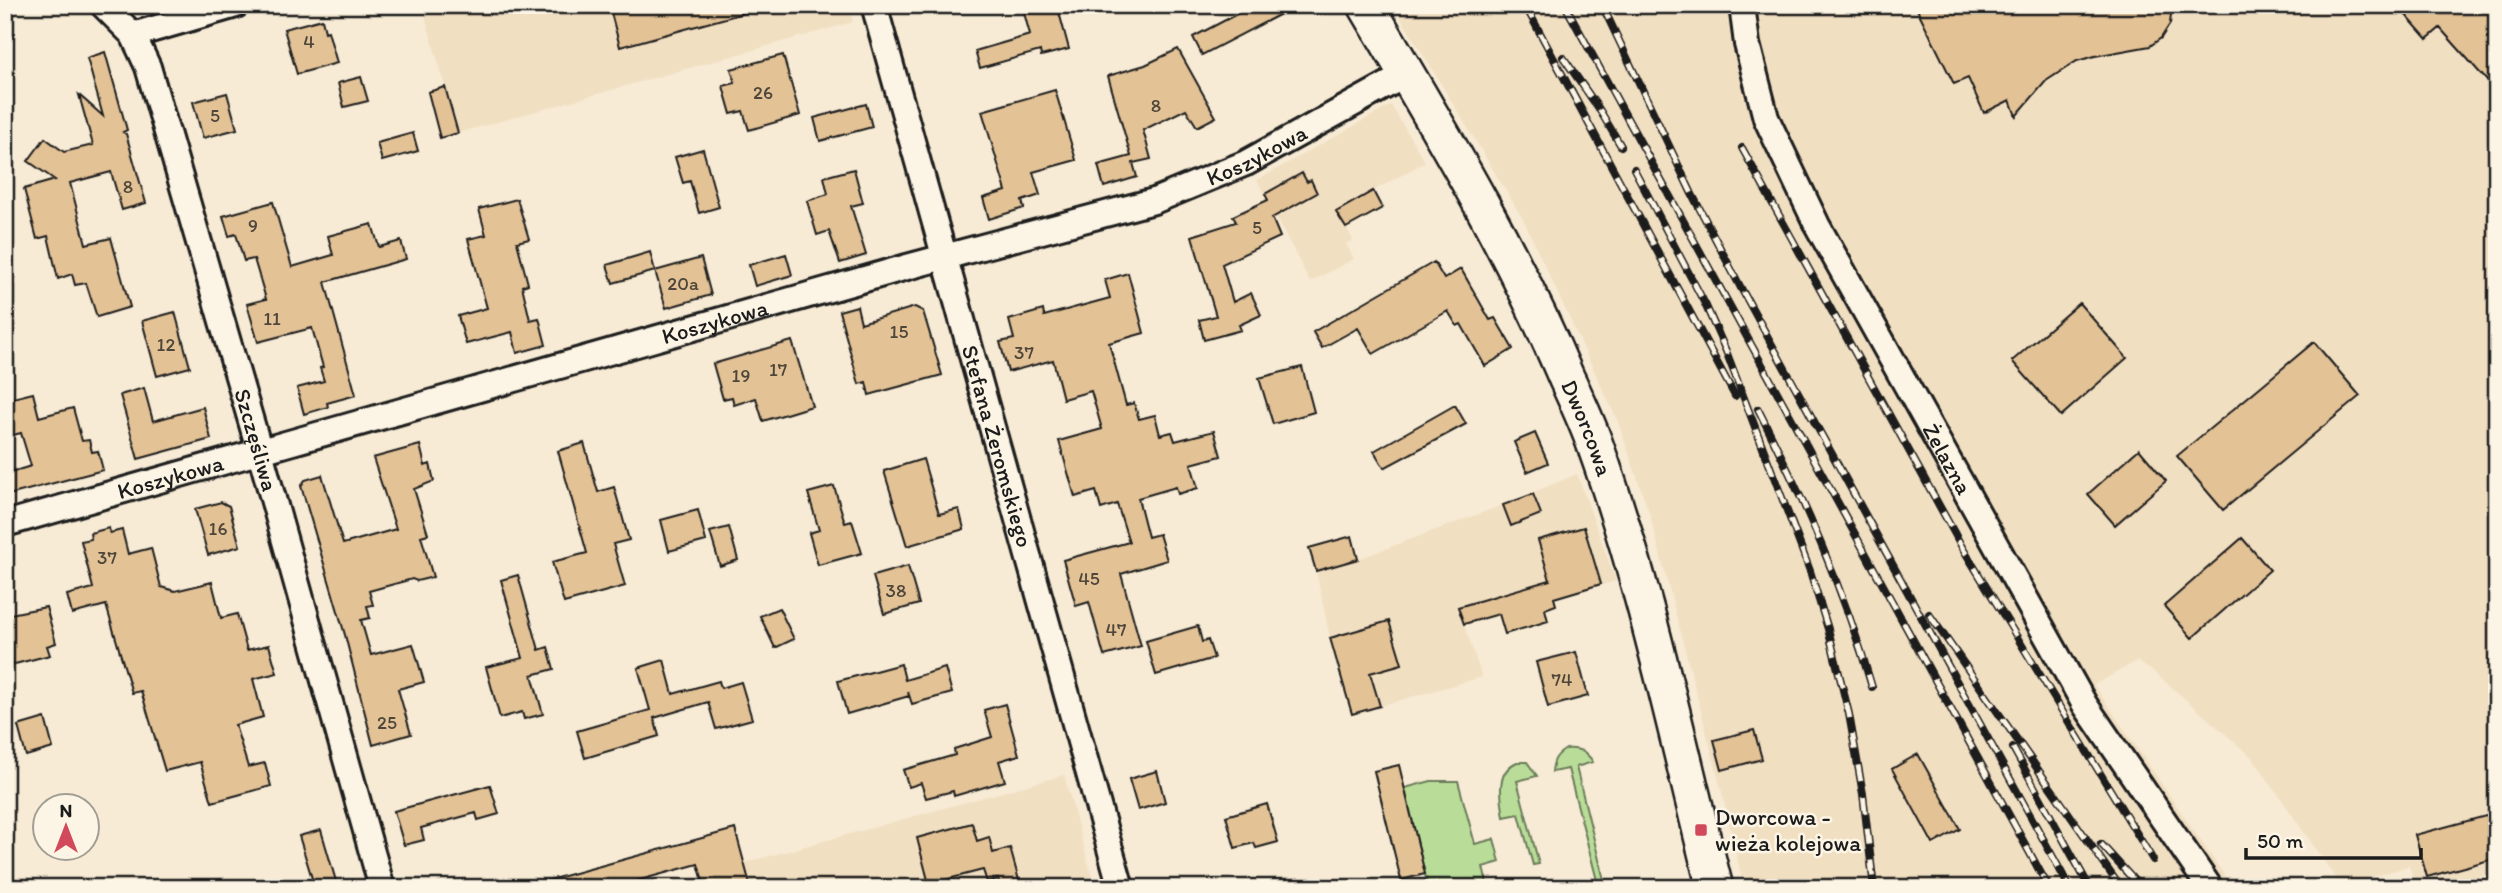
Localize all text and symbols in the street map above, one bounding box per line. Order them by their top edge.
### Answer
house number: 4 [303,30,315,53]
house number: 26 [753,81,773,104]
house number: 8 [1151,94,1161,117]
house number: 5 [210,104,220,127]
street label: Koszykowa [1202,118,1312,192]
house number: 8 [123,175,133,198]
house number: 9 [248,214,258,237]
house number: 5 [1252,216,1262,239]
house number: 20a [667,272,699,295]
street label: Koszykowa [658,293,771,350]
house number: 11 [263,307,281,330]
house number: 15 [890,320,908,343]
house number: 12 [157,333,175,356]
house number: 37 [1014,341,1034,364]
street label: Stefana Żeromskiego [956,342,1039,550]
house number: 17 [769,358,787,381]
house number: 19 [732,364,750,387]
street label: Dworcowa [1555,375,1619,480]
street label: Szczęśliwa [228,385,284,494]
street label: Żelazna [1916,418,1979,499]
street label: Koszykowa [114,448,227,505]
house number: 16 [209,517,227,540]
house number: 37 [97,546,117,569]
house number: 45 [1078,567,1100,590]
house number: 38 [886,579,906,602]
house number: 47 [1106,618,1126,641]
house number: 74 [1552,668,1572,691]
house number: 25 [377,711,397,734]
north arrow [32,792,102,862]
text: N [60,799,72,822]
place label: Dworcowa - wieża kolejowa [1715,803,1861,857]
scale bar [2246,816,2422,860]
marker: Dworcowa - wieża kolejowa [1693,822,1709,838]
text: 50 m [2257,828,2304,853]

